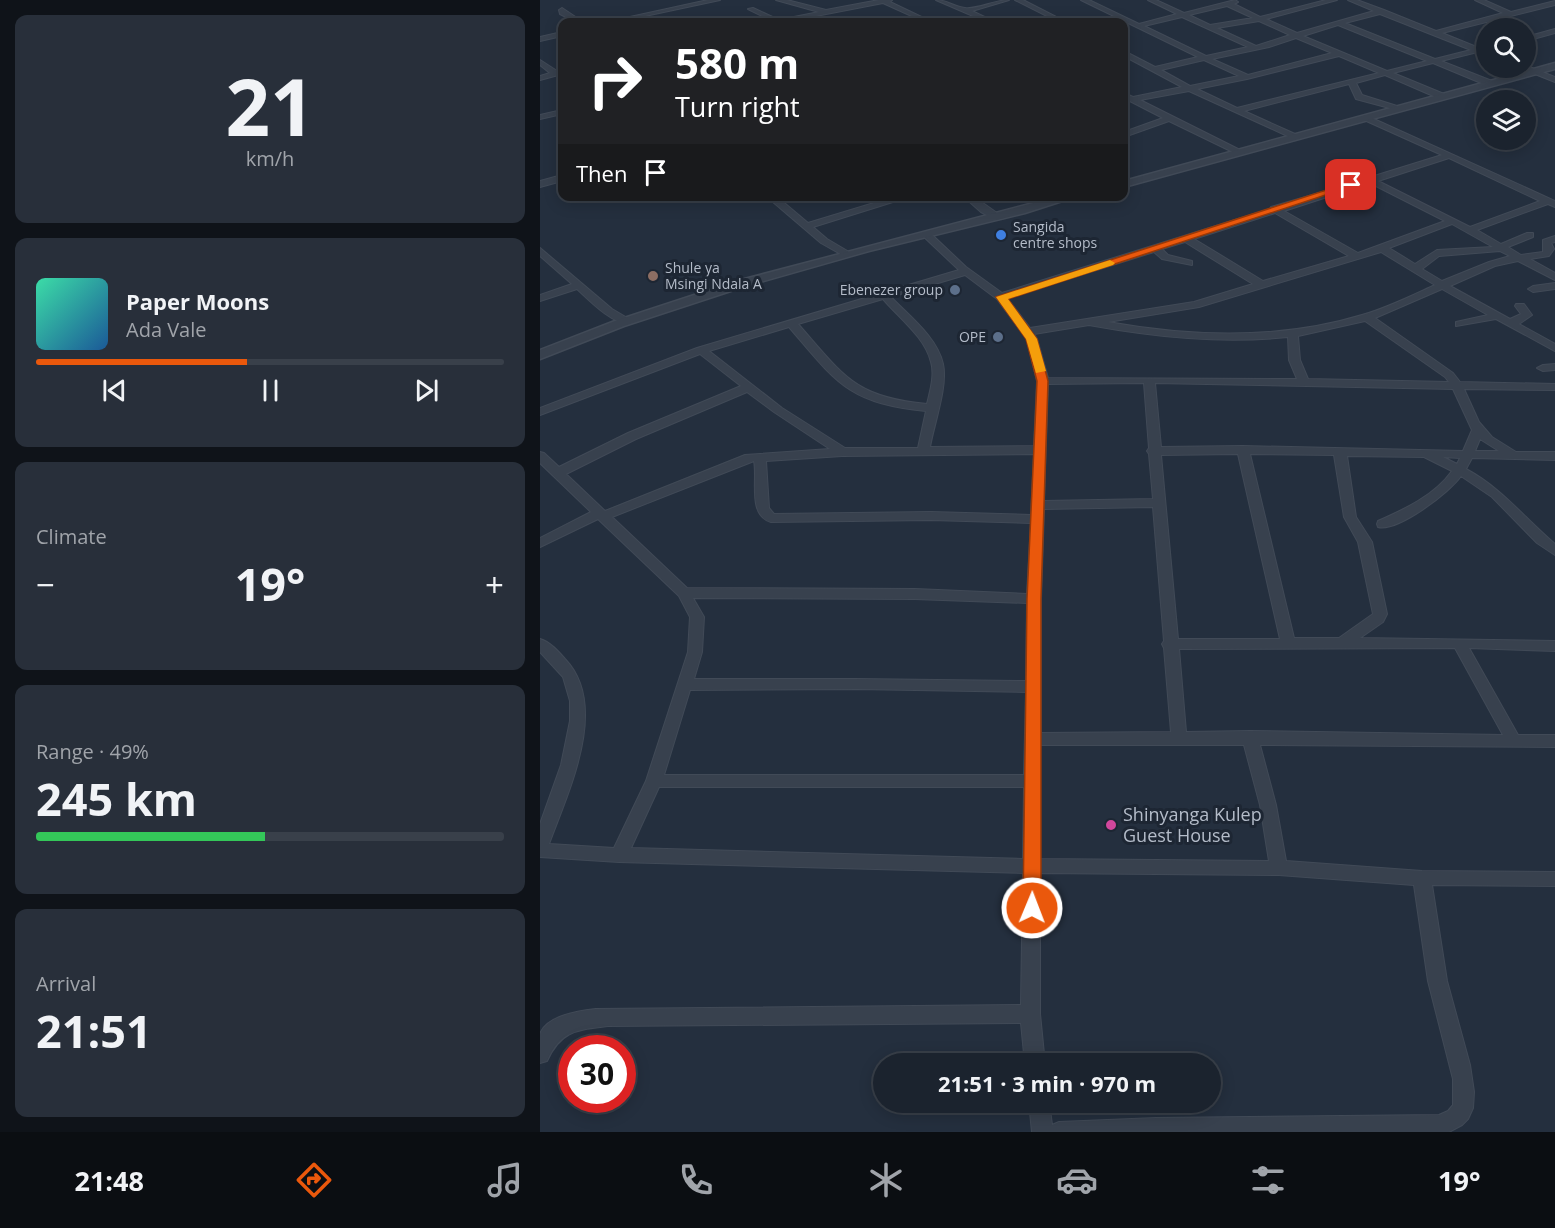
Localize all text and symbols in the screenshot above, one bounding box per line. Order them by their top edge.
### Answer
map controls [1476,18,1536,150]
button: search [1476,18,1536,78]
text: 580 m [675,34,799,91]
icon: right [576,42,654,120]
text: 21 [225,53,315,159]
text: Turn right [675,88,800,125]
button: layers [1476,90,1536,150]
text: km/h [246,145,294,172]
icon: arrive [639,156,672,189]
text: Then [576,158,627,188]
pin [1325,159,1376,210]
icon: arrive [1334,168,1367,201]
place label: Sangida centre shops [1013,217,1098,252]
marker: Sangida centre shops [994,228,1008,242]
place label: Shule ya Msingi Ndala A [665,258,762,293]
marker: Shule ya Msingi Ndala A [646,269,660,283]
place label: Ebenezer group [840,280,943,299]
marker: Ebenezer group [948,283,962,297]
text: Paper Moons [126,286,269,316]
text: Ada Vale [126,316,207,343]
place label: OPE [959,327,986,346]
marker: OPE [991,330,1005,344]
icon: previous [98,374,131,407]
icon: pause [254,374,287,407]
icon: next [410,374,443,407]
text: Climate [36,523,107,550]
text: 19° [235,553,305,614]
text: − [36,562,55,607]
text: + [485,562,504,607]
text: Range · 49% [36,738,149,765]
text: 245 km [36,768,197,829]
place label: Shinyanga Kulep Guest House [1123,802,1262,847]
marker: Shinyanga Kulep Guest House [1104,818,1118,832]
position arrow [1000,876,1064,940]
text: Arrival [36,970,96,997]
text: 21:51 [36,1000,152,1061]
speed limit sign: 30 [558,1035,636,1113]
text: 21:51 · 3 min · 970 m [938,1068,1156,1098]
icon: directions [293,1159,335,1201]
icon: music [484,1159,526,1201]
icon: phone [675,1159,717,1201]
icon: climate [865,1159,907,1201]
icon: car [1056,1159,1098,1201]
icon: filters [1247,1159,1289,1201]
text: 21:48 [74,1162,144,1199]
text: 19° [1438,1162,1480,1199]

